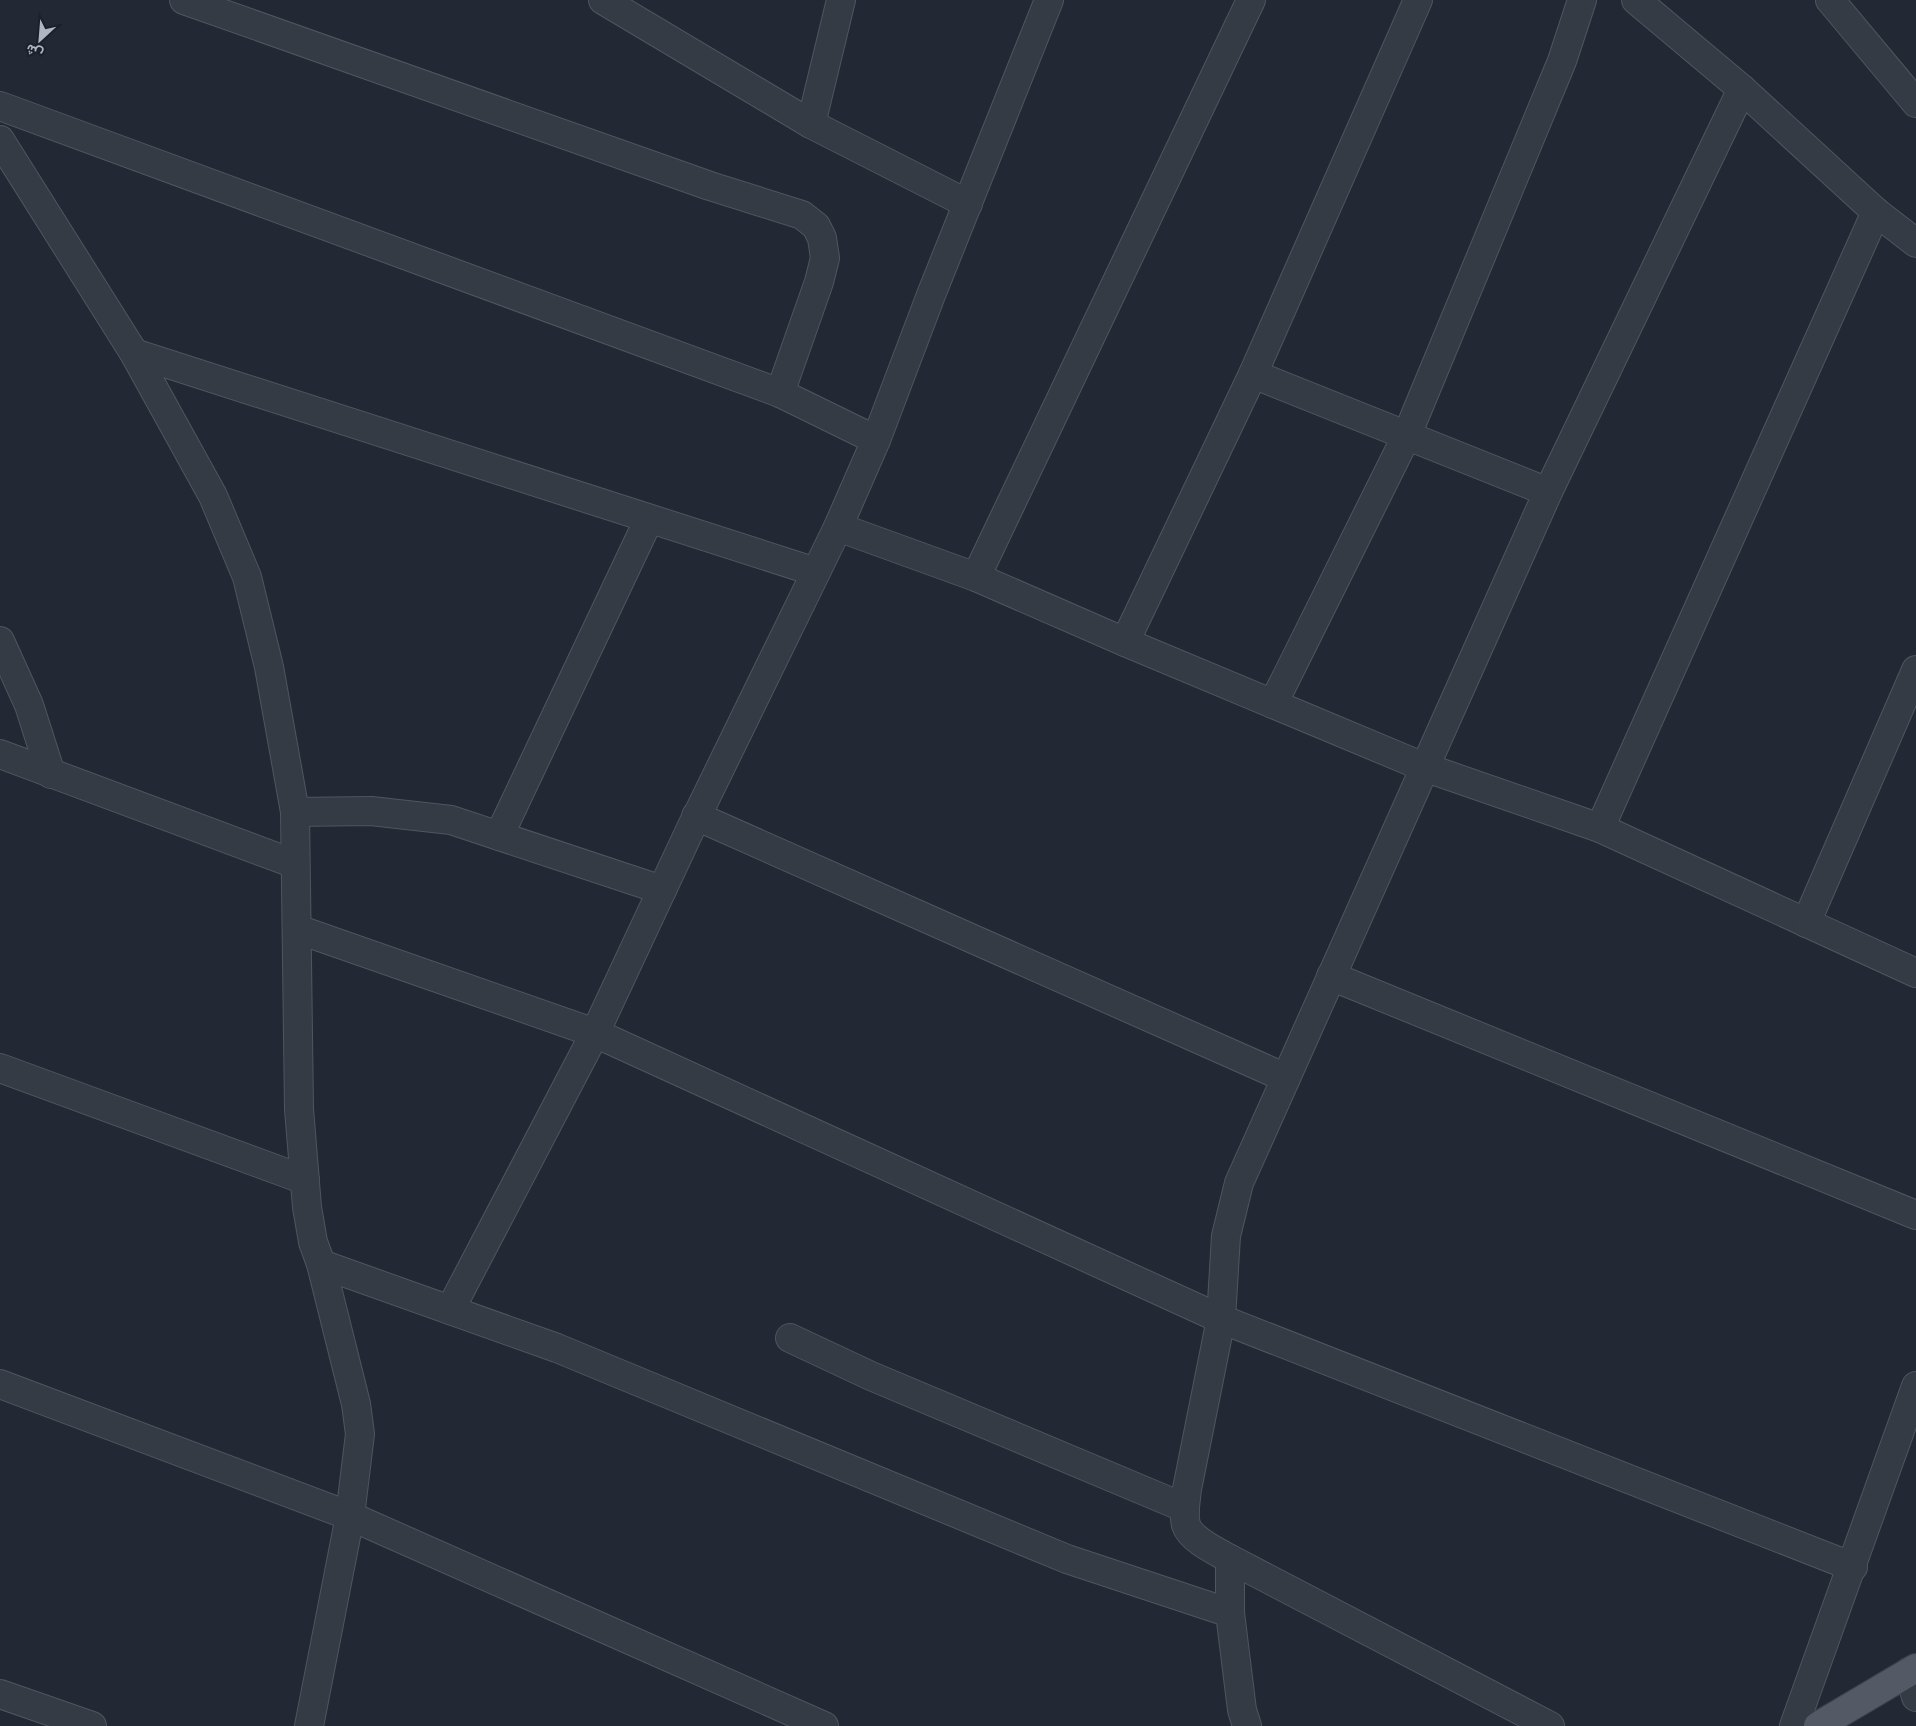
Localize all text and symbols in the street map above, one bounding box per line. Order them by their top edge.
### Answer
north arrow [15,15,65,65]
text: ش [23,39,46,63]

